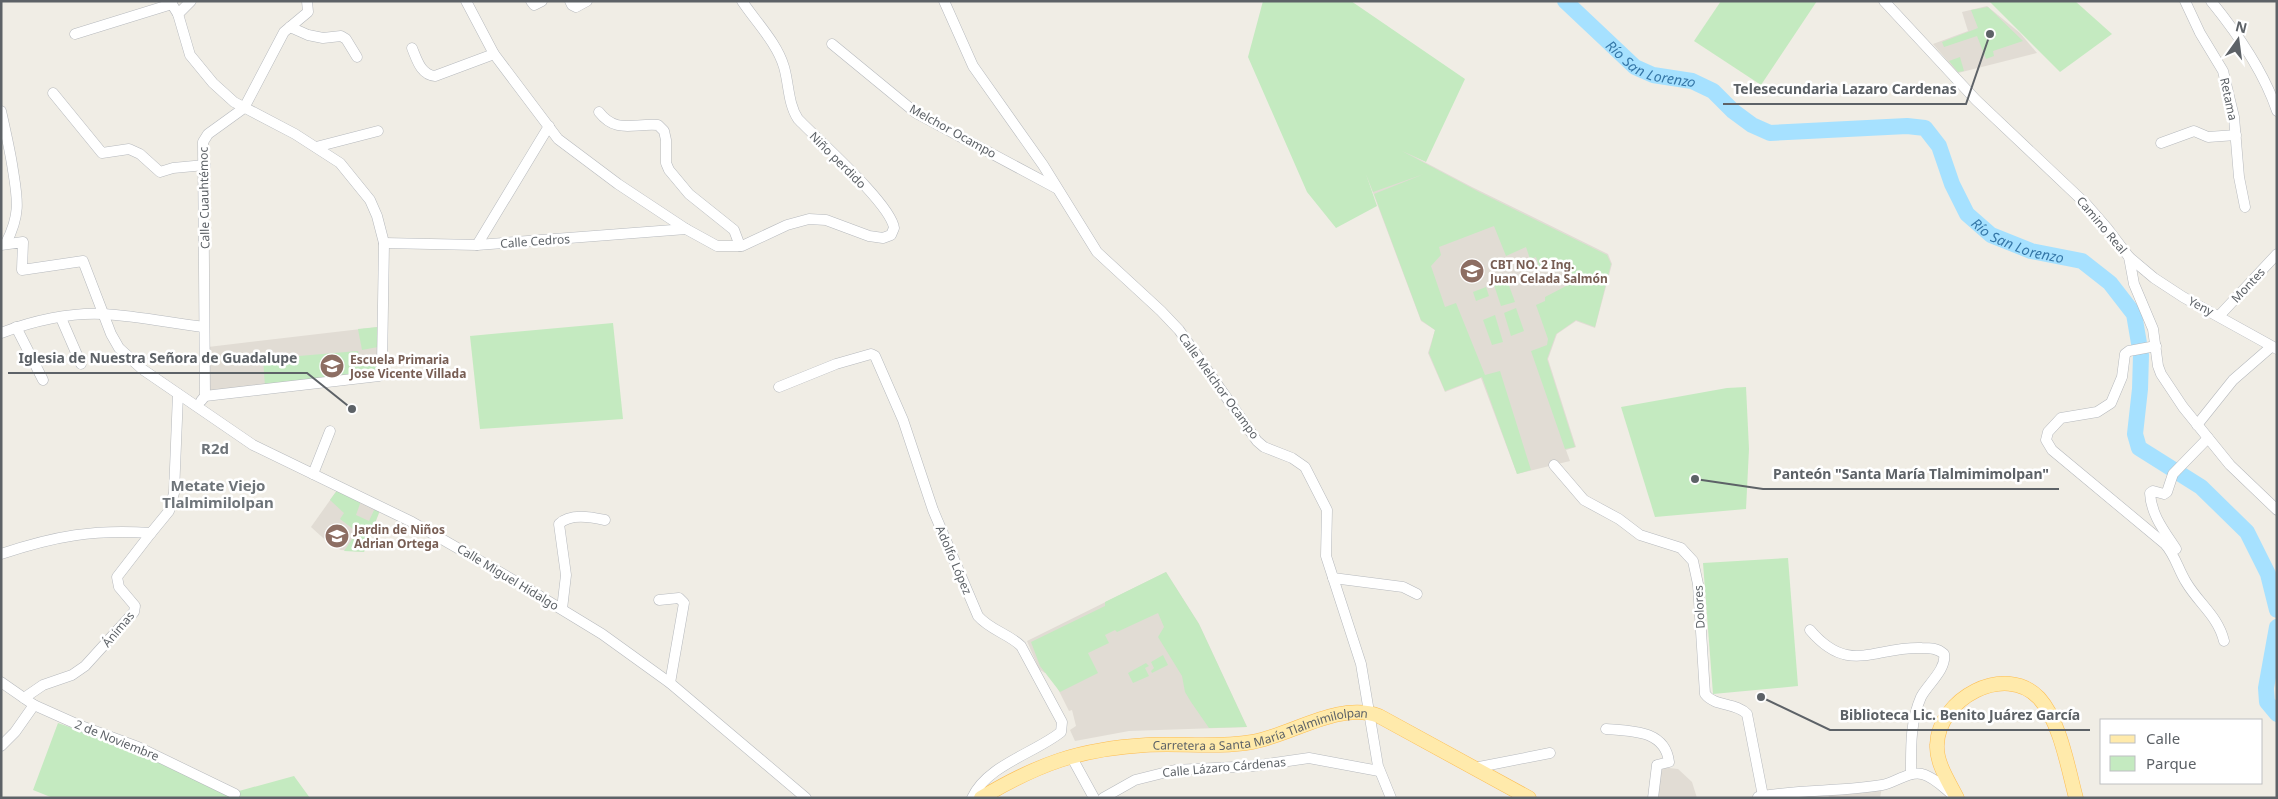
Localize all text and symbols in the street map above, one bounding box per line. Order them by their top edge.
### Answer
north arrow [2213,15,2263,65]
text: N [2233,16,2249,37]
water label: Río San Lorenzo [1602,36,1700,91]
callout: Telesecundaria Lazaro Cardenas [1723,75,1966,104]
street label: Retama [2216,76,2242,122]
text: Telesecundaria Lazaro Cardenas [1733,79,1957,98]
street label: Melchor Ocampo [906,100,1000,162]
street label: Niño perdido [806,128,870,192]
street label: Calle Cuauhtémoc [195,146,213,249]
street label: Camino Real [2073,193,2131,257]
water label: Río San Lorenzo [1968,213,2066,267]
street label: Calle Cedros [500,230,571,252]
place label: CBT NO. 2 Ing. Juan Celada Salmón [1489,256,1608,287]
school or university icon: CBT NO. 2 Ing. Juan Celada Salmón [1459,258,1485,284]
street label: Montes [2227,264,2269,306]
street label: Yeny [2185,292,2217,320]
street label: Calle Melchor Ocampo [1175,329,1263,443]
callout: Iglesia de Nuestra Señora de Guadalupe [8,344,307,373]
text: Iglesia de Nuestra Señora de Guadalupe [19,348,297,367]
place label: Escuela Primaria Jose Vicente Villada [349,351,466,382]
school or university icon: Escuela Primaria Jose Vicente Villada [319,353,345,379]
district label: R2d [201,438,229,458]
callout: Panteón "Santa María Tlalmimimolpan" [1763,460,2059,489]
text: Panteón "Santa María Tlalmimimolpan" [1773,464,2049,483]
district label: Metate Viejo Tlalmimilolpan [162,475,274,512]
place label: Jardin de Niños Adrian Ortega [353,521,445,552]
school or university icon: Jardin de Niños Adrian Ortega [324,523,350,549]
street label: Adolfo López [932,523,976,597]
street label: Calle Miguel Hidalgo [454,540,562,614]
street label: Dolores [1689,585,1709,629]
street label: Ánimas [98,607,138,651]
callout: Biblioteca Lic. Benito Juárez García [1830,701,2090,730]
street label: Carretera a Santa María Tlalmimilolpan [1152,704,1369,754]
text: Biblioteca Lic. Benito Juárez García [1840,705,2080,724]
street label: 2 de Noviembre [72,715,162,765]
legend [2100,719,2263,784]
text: Calle [2146,728,2180,748]
street label: Calle Lázaro Cárdenas [1162,753,1287,781]
text: Parque [2146,753,2196,773]

